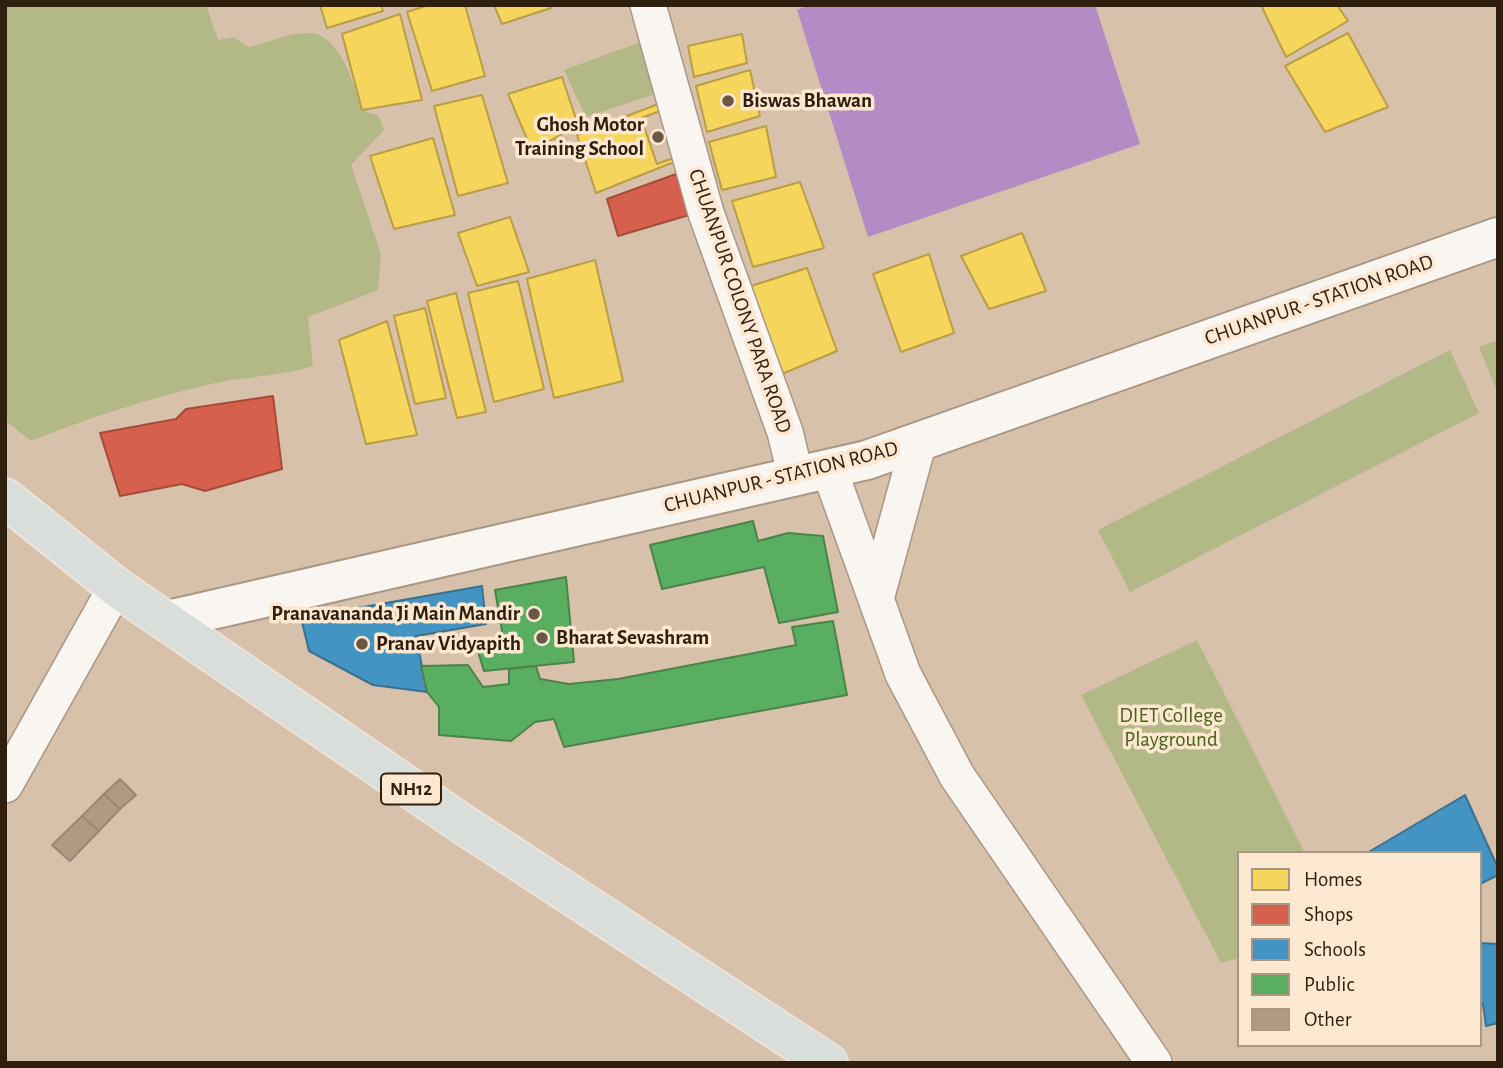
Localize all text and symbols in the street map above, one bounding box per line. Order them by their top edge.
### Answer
place label: Biswas Bhawan [742,88,872,114]
marker: Biswas Bhawan [720,93,736,109]
place label: Ghosh Motor Training School [515,112,644,162]
marker: Ghosh Motor Training School [650,129,666,145]
street label: CHUANPUR COLONY PARA ROAD [683,166,797,436]
street label: CHUANPUR - STATION ROAD [1201,249,1437,351]
street label: CHUANPUR - STATION ROAD [661,436,901,518]
place label: Pranavananda Ji Main Mandir [271,601,520,627]
marker: Pranavananda Ji Main Mandir [526,606,542,622]
place label: Bharat Sevashram [556,625,709,651]
marker: Bharat Sevashram [534,630,550,646]
place label: Pranav Vidyapith [376,631,521,657]
marker: Pranav Vidyapith [354,636,370,652]
park label: DIET College Playground [1119,703,1223,753]
road number: NH12 [381,774,441,804]
legend [1237,851,1482,1047]
text: Homes [1304,869,1362,890]
text: Shops [1304,904,1353,925]
text: Schools [1304,939,1366,960]
text: Public [1304,974,1354,995]
text: Other [1304,1009,1351,1030]

